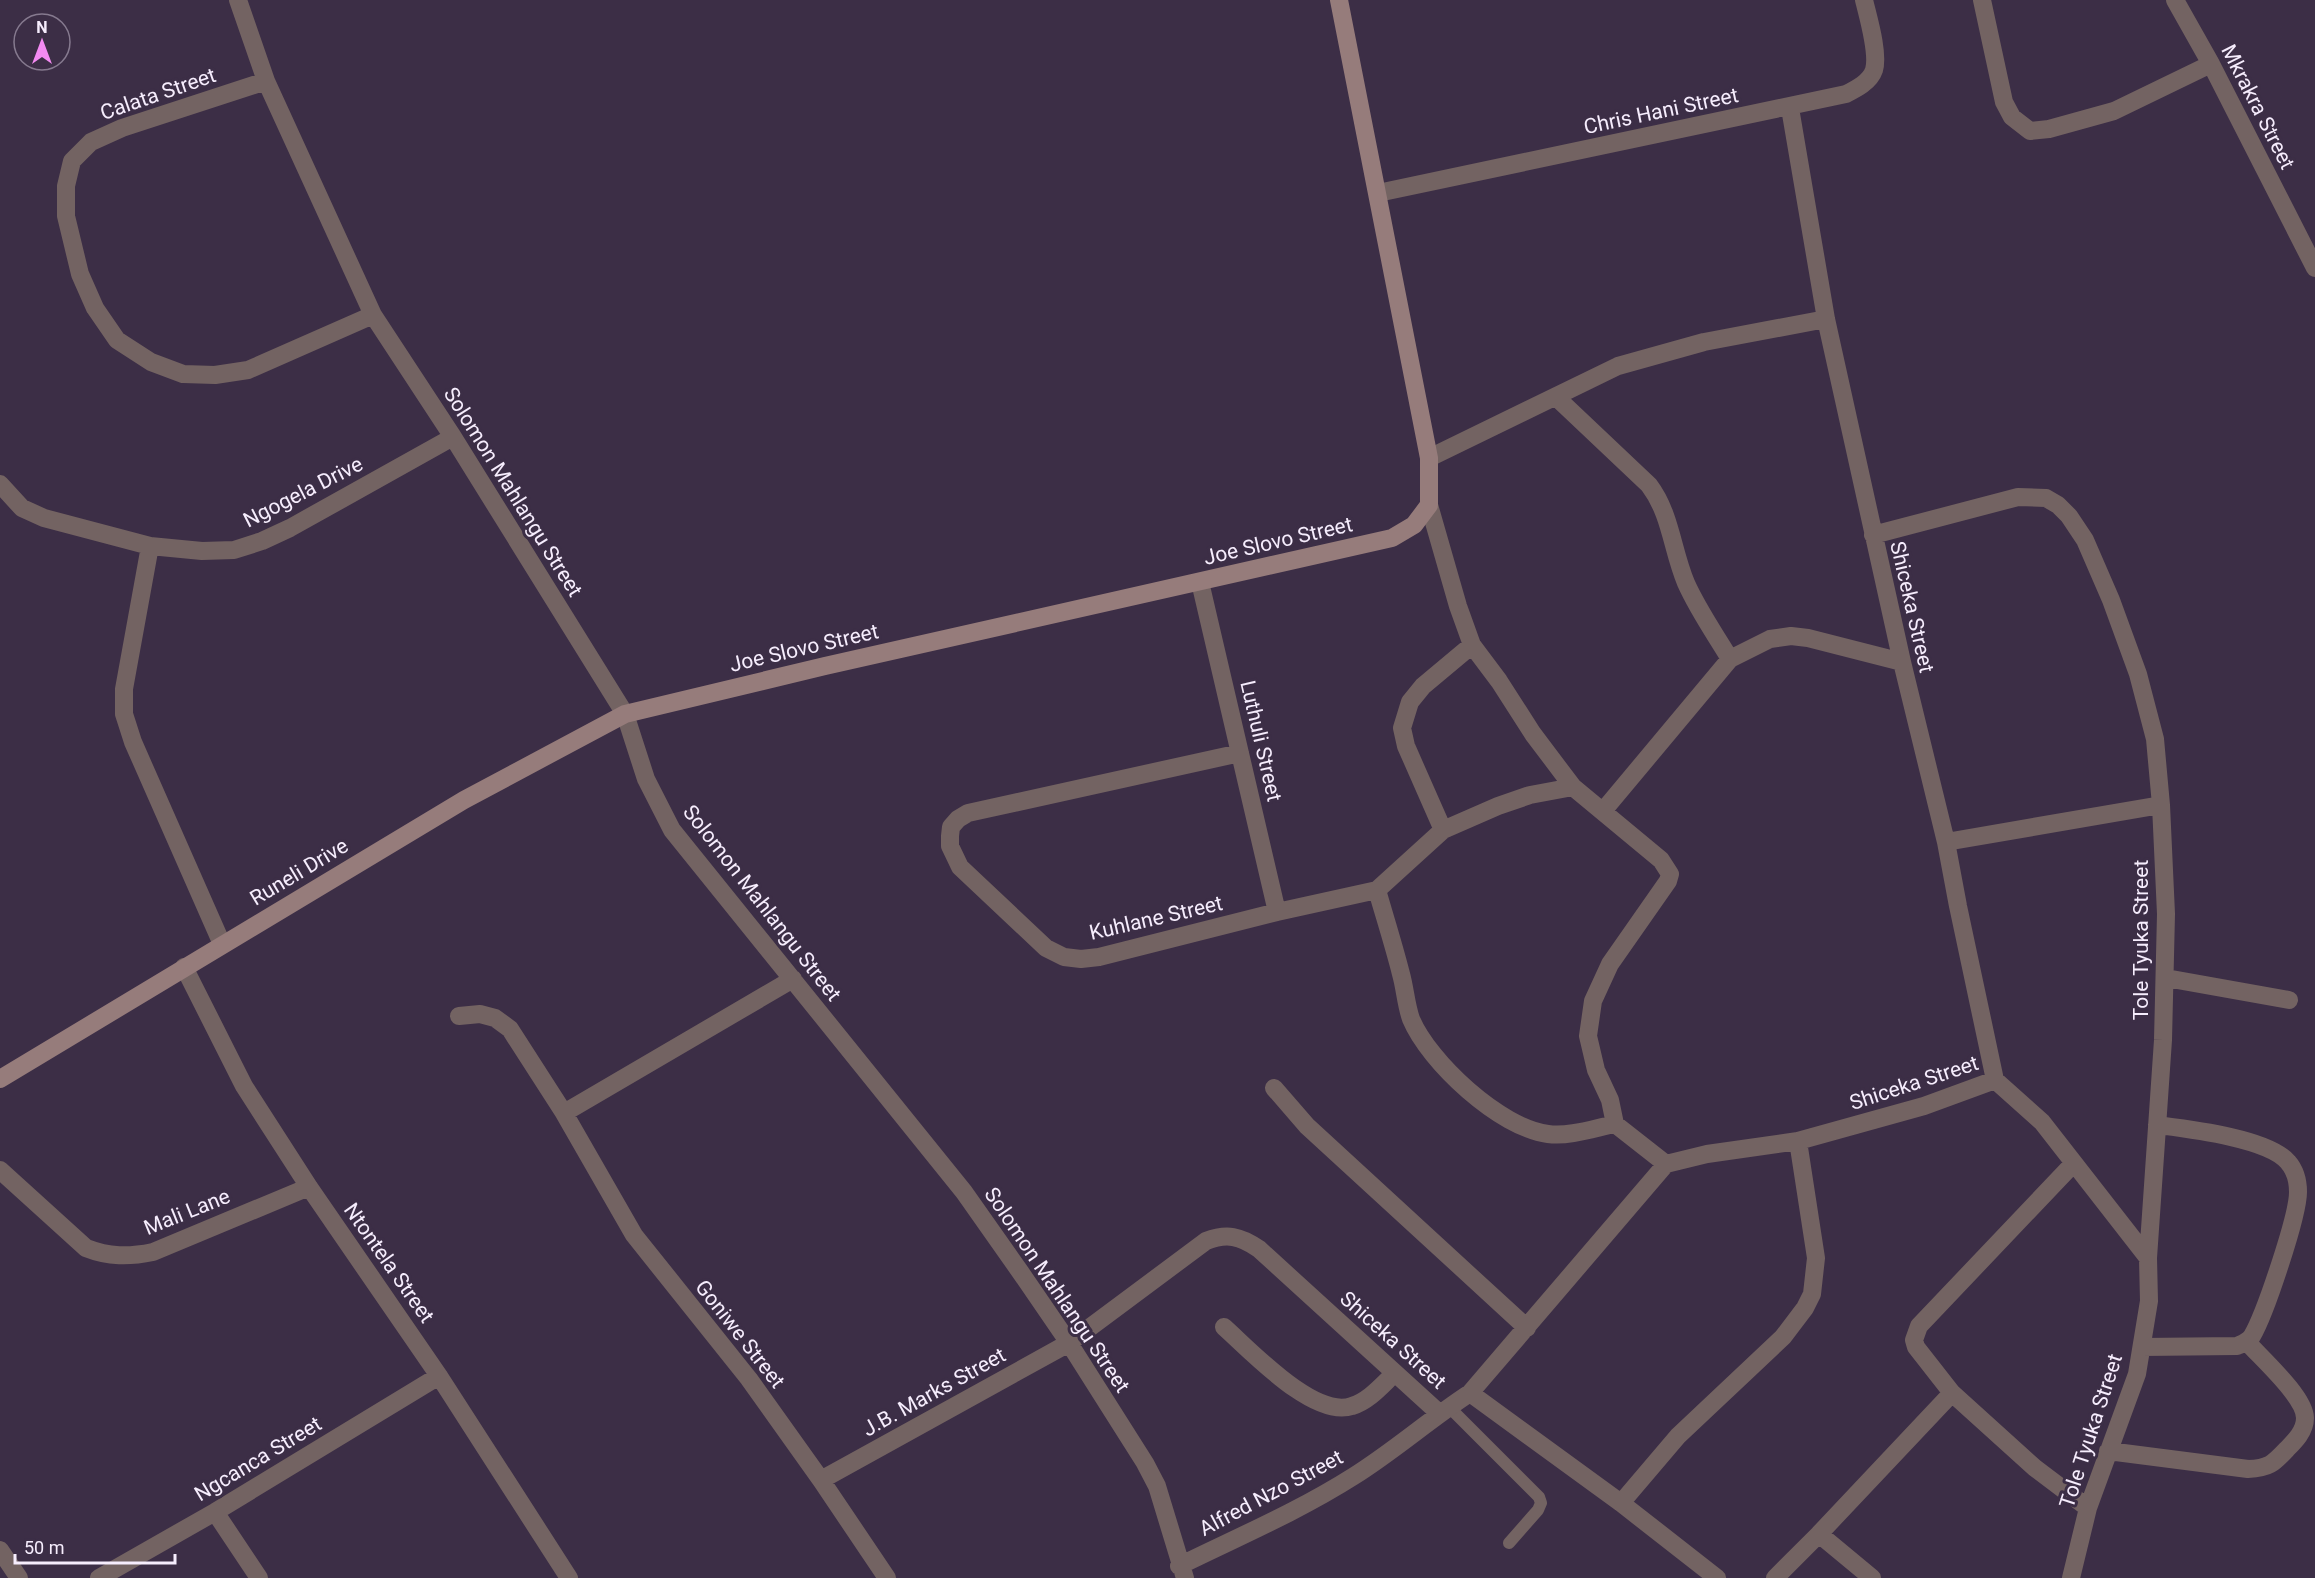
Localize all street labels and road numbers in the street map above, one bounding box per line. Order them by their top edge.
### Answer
street label: Mkrakra Street [2216,41,2300,173]
street label: Calata Street [97,63,219,125]
street label: Chris Hani Street [1582,83,1741,139]
street label: Solomon Mahlangu Street [439,383,587,601]
street label: Ngogela Drive [239,452,367,532]
street label: Joe Slovo Street [1201,512,1355,570]
street label: Shiceka Street [1885,539,1939,675]
street label: Joe Slovo Street [727,619,881,677]
street label: Luthuli Street [1235,678,1287,804]
street label: Solomon Mahlangu Street [678,800,846,1006]
street label: Runeli Drive [246,833,352,911]
street label: Tole Tyuka Street [2129,860,2153,1020]
street label: Kuhlane Street [1087,891,1225,945]
street label: Shiceka Street [1847,1051,1982,1115]
street label: Solomon Mahlangu Street [979,1183,1135,1397]
street label: Mali Lane [140,1184,234,1240]
street label: Ntontela Street [339,1199,439,1327]
street label: Goniwe Street [690,1275,790,1393]
street label: Shiceka Street [1335,1286,1451,1394]
street label: J.B. Marks Street [858,1343,1010,1441]
street label: Tole Tyuka Street [2055,1351,2127,1511]
street label: Ngcanca Street [190,1412,326,1506]
street label: Alfred Nzo Street [1195,1445,1347,1541]

